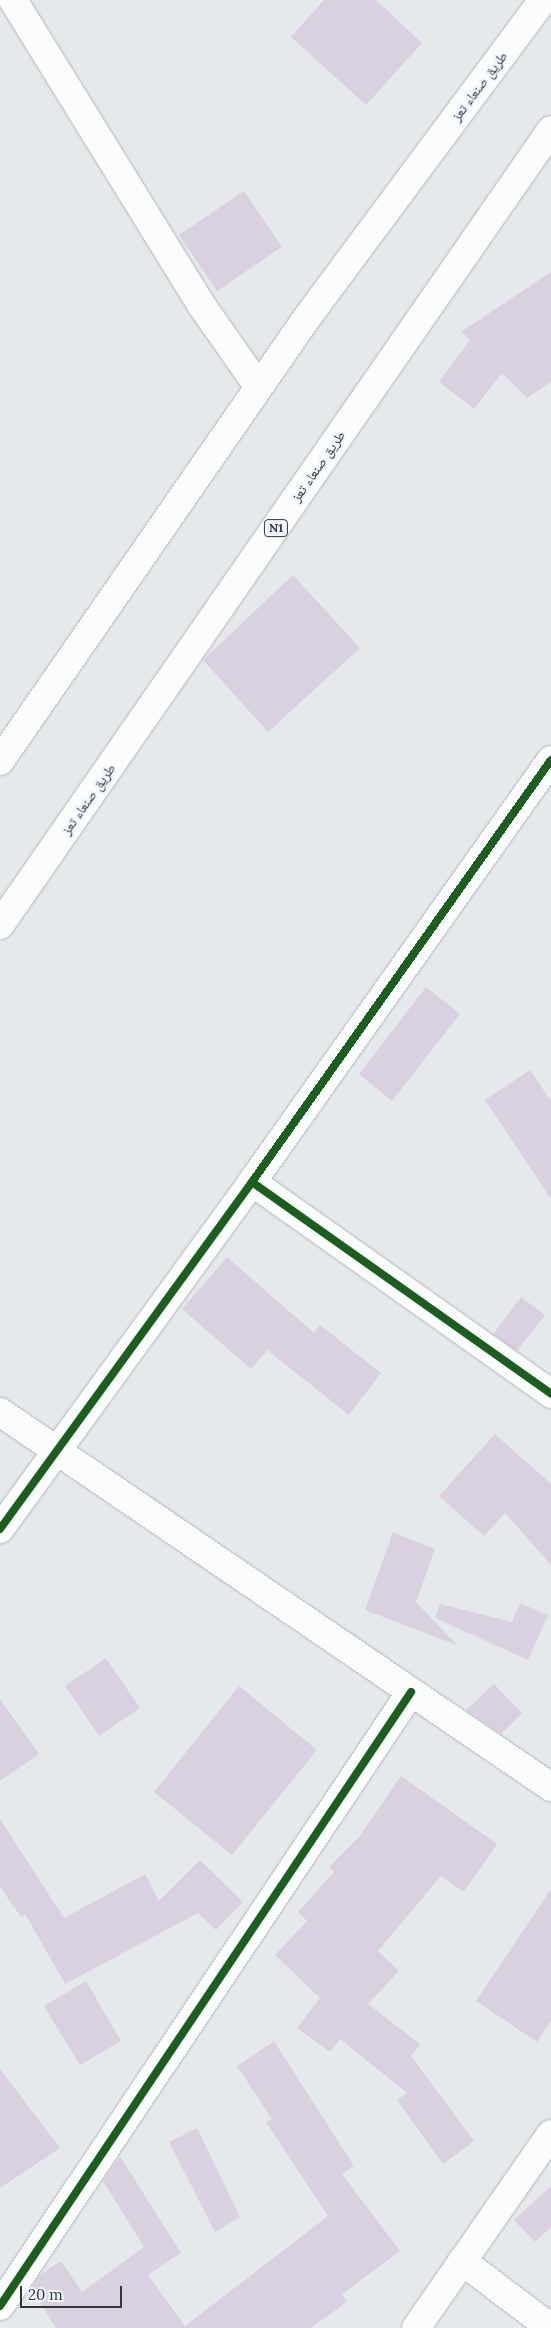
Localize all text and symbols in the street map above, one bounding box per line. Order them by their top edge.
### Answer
street label: طريق صنعاء تعز [447,48,511,124]
street label: طريق صنعاء تعز [287,427,349,505]
road number: N1 [264,518,288,538]
street label: طريق صنعاء تعز [57,760,119,838]
scale bar [22,2276,125,2308]
text: 20 m [28,2285,63,2304]

